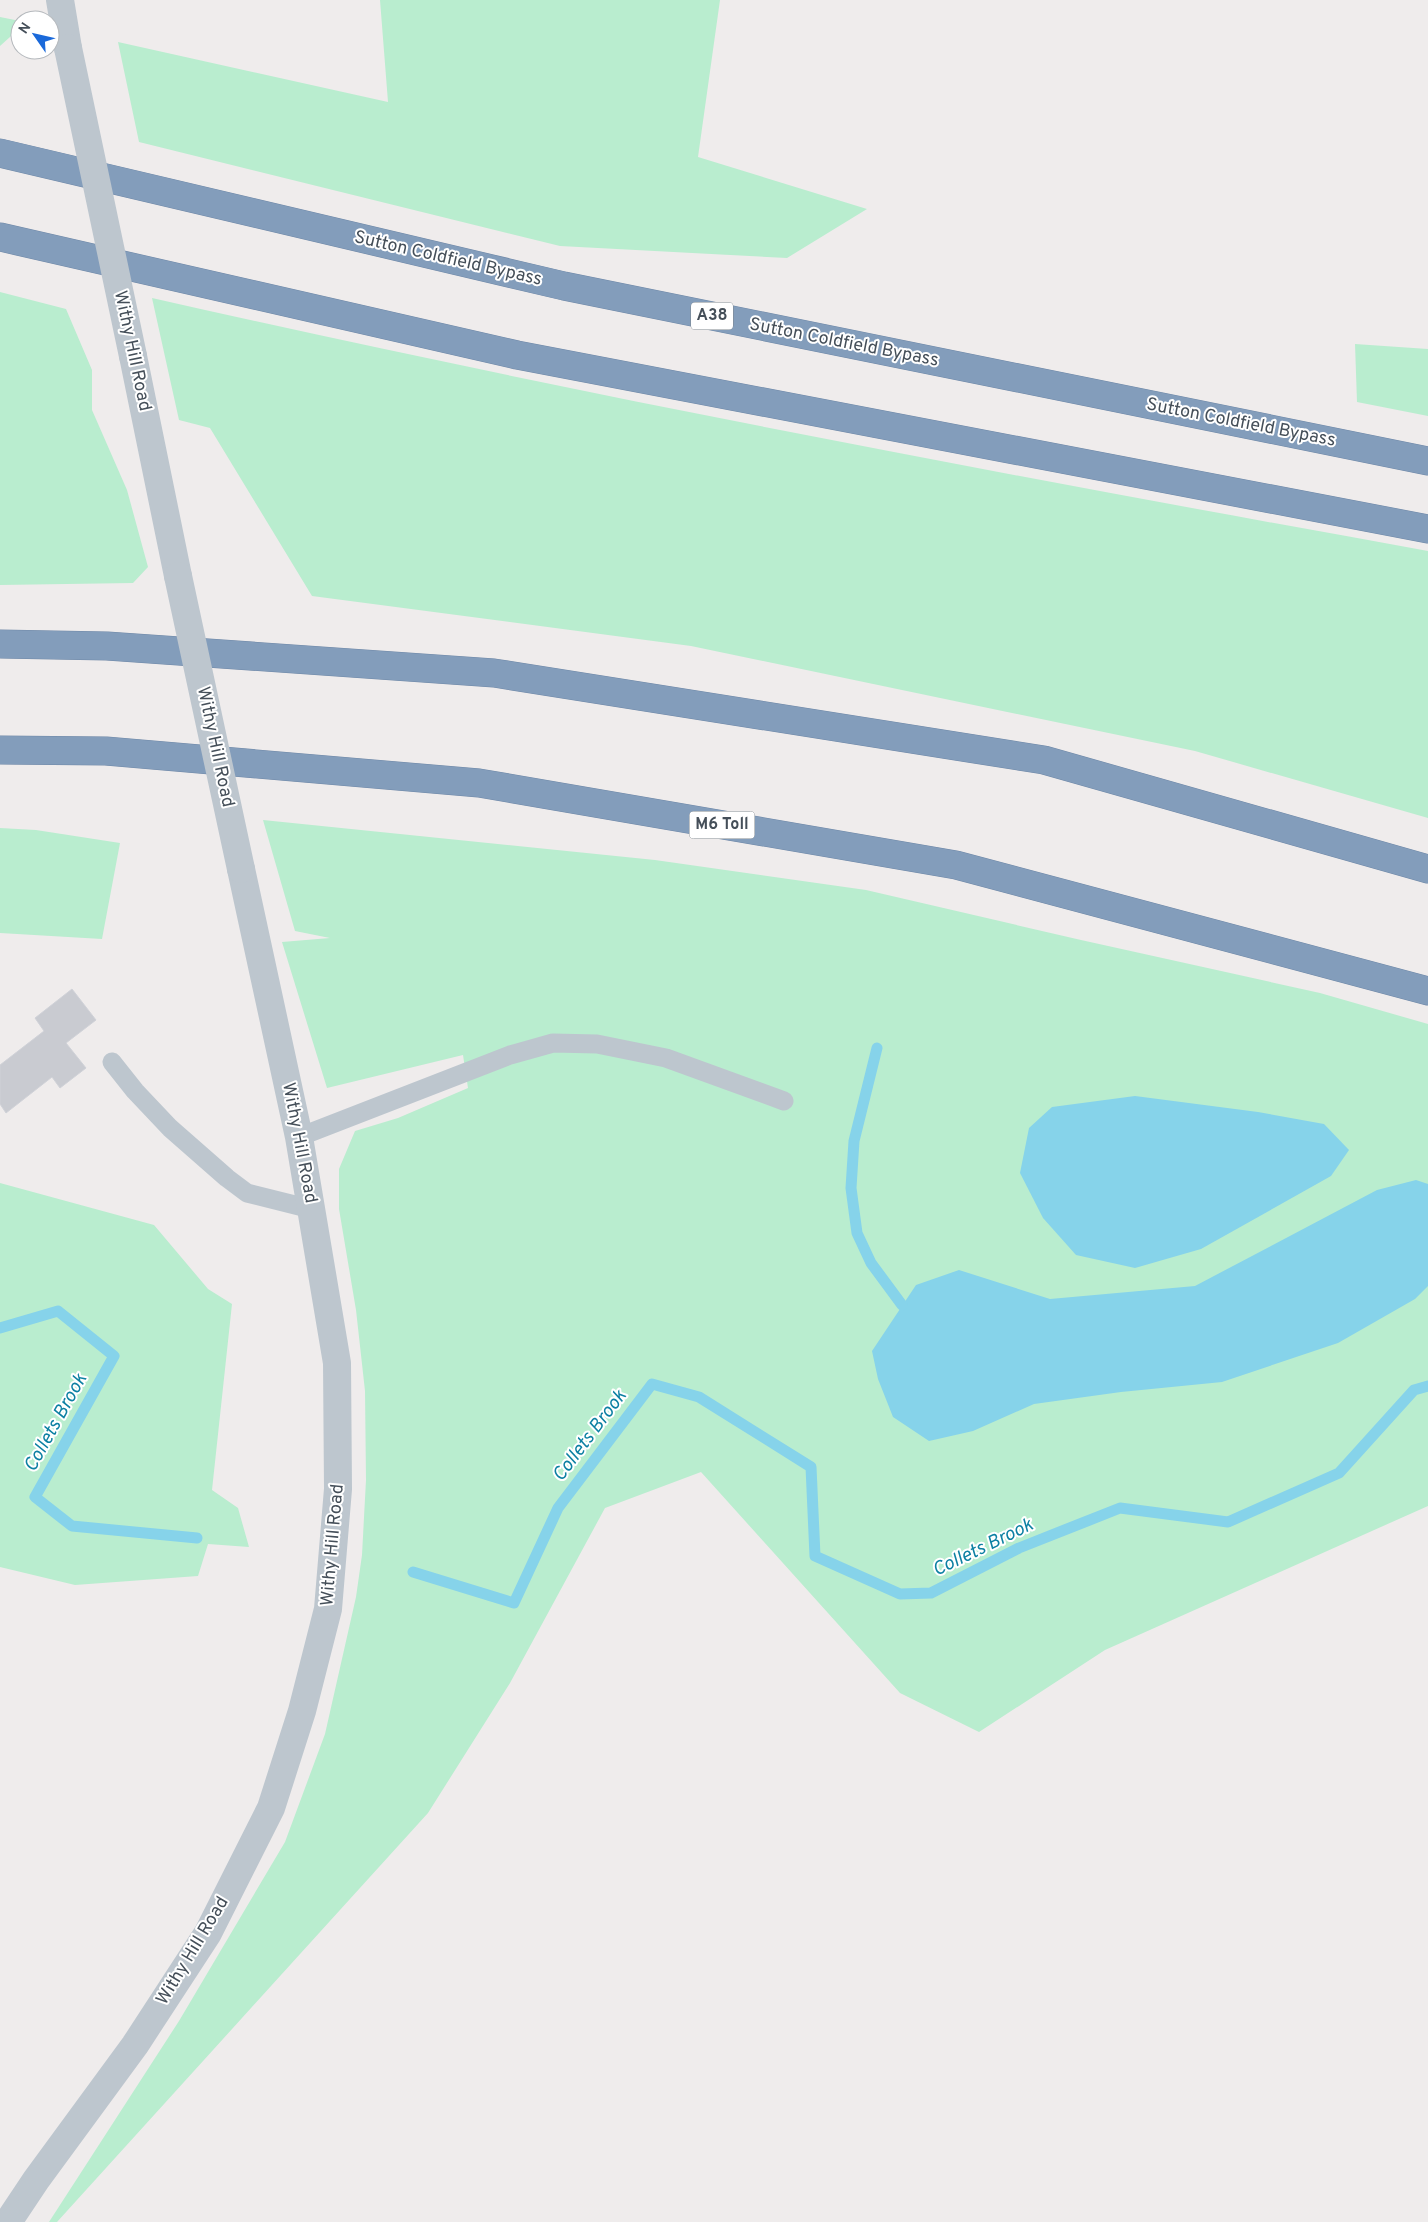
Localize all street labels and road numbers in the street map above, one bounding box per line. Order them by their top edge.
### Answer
street label: Sutton Coldfield Bypass [352,226,544,292]
street label: Withy Hill Road [108,289,156,413]
road number: A38 [691,302,733,330]
street label: Sutton Coldfield Bypass [748,313,940,373]
street label: Sutton Coldfield Bypass [1145,393,1337,453]
street label: Withy Hill Road [191,685,239,809]
road number: M6 Toll [690,812,754,838]
street label: Withy Hill Road [276,1081,322,1205]
street label: Withy Hill Road [316,1483,350,1607]
street label: Withy Hill Road [152,1893,234,2009]

